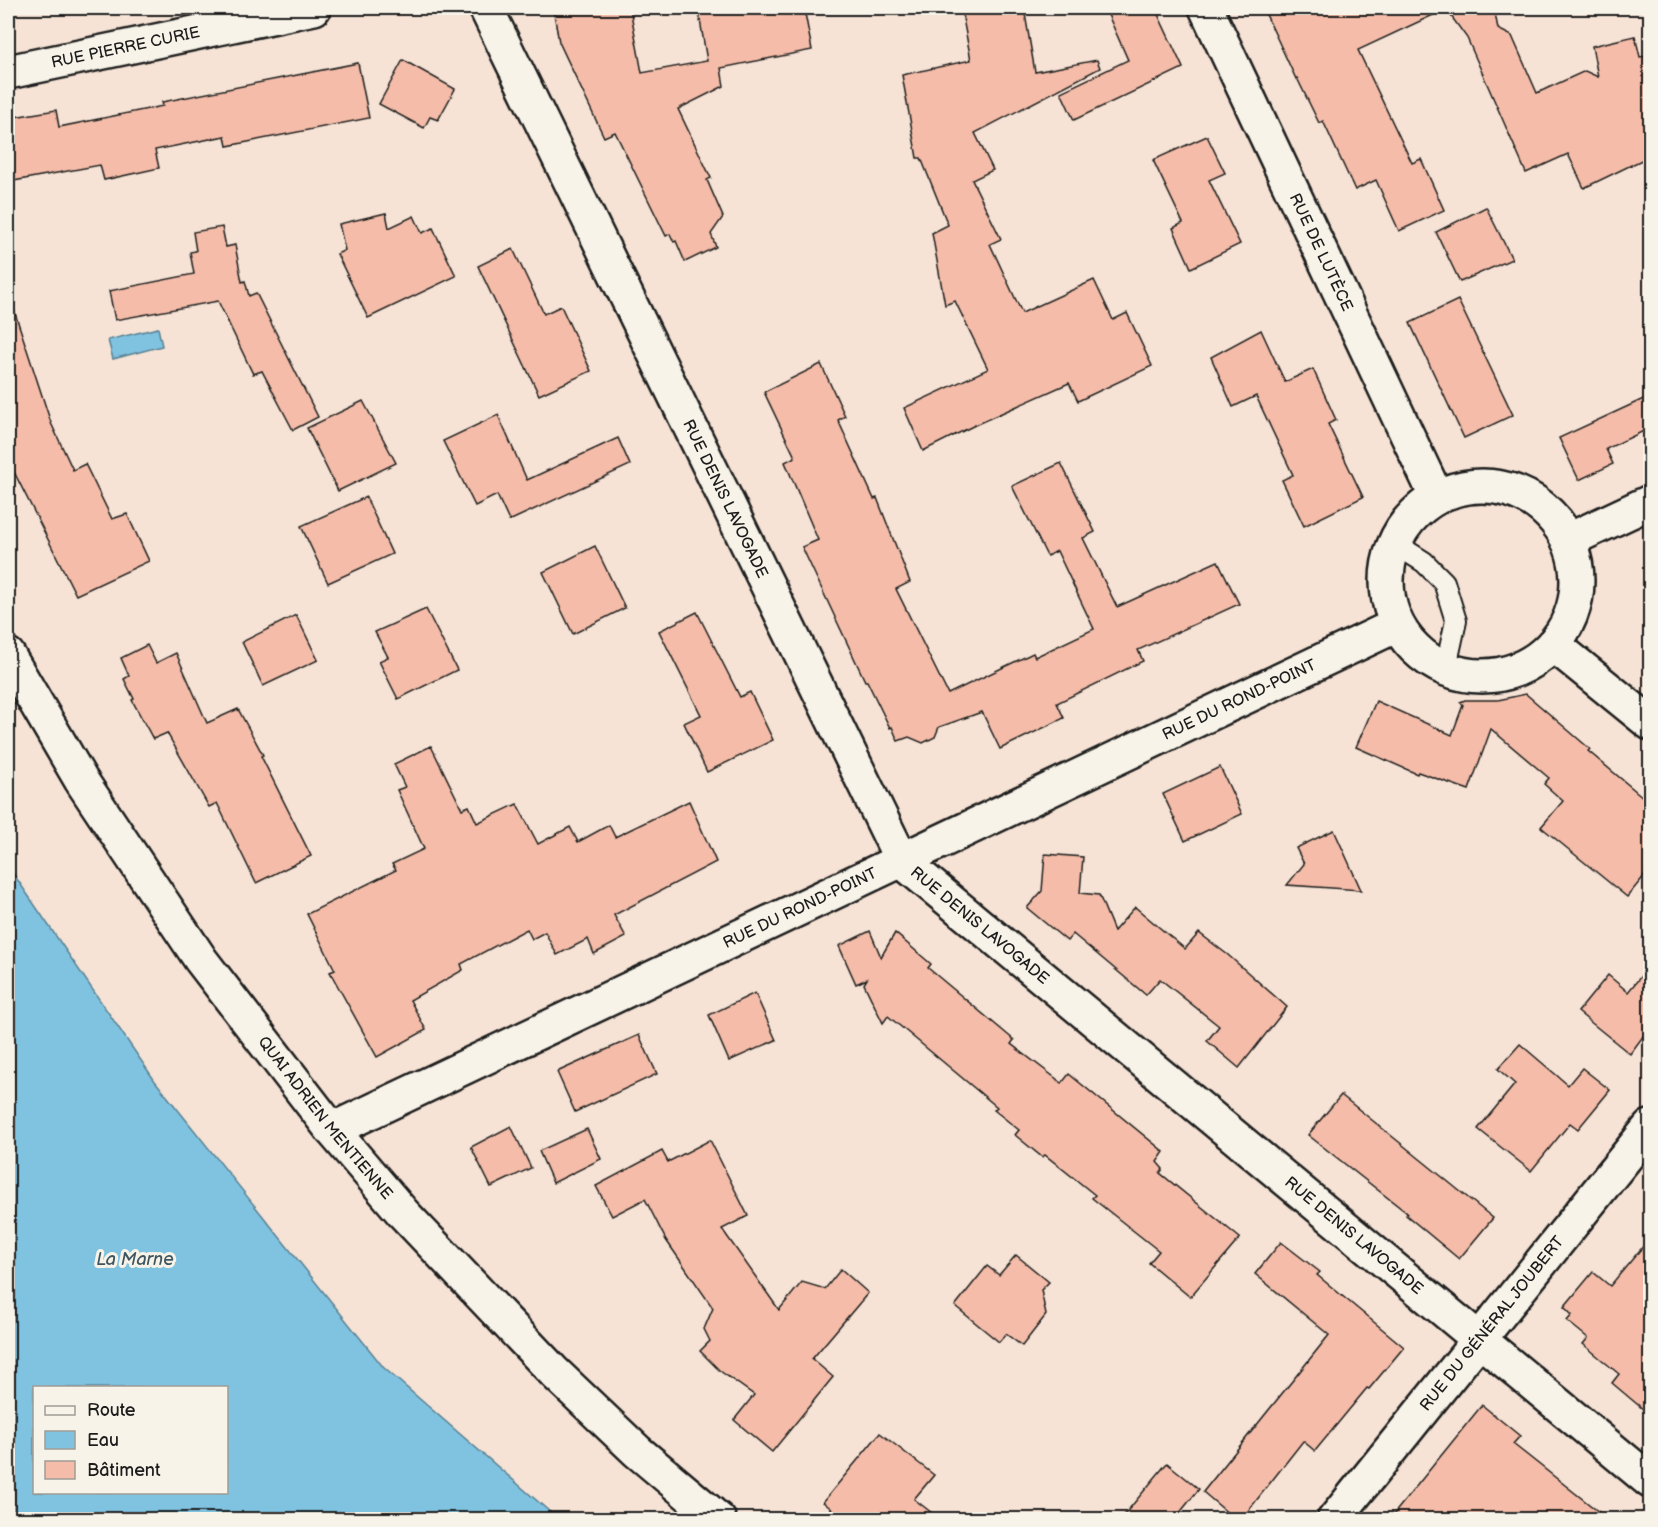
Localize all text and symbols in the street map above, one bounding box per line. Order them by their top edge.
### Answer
street label: RUE PIERRE CURIE [49,23,201,72]
street label: RUE DE LUTÈCE [1285,190,1357,314]
street label: RUE DENIS LAVOGADE [679,416,772,581]
street label: RUE DU ROND-POINT [1159,655,1319,744]
street label: RUE DU ROND-POINT [720,863,880,953]
street label: RUE DENIS LAVOGADE [907,863,1053,988]
street label: QUAI ADRIEN MENTIENNE [254,1033,397,1203]
street label: RUE DENIS LAVOGADE [1281,1173,1427,1298]
street label: RUE DU GÉNÉRAL JOUBERT [1416,1232,1568,1415]
water label: La Marne [96,1249,174,1270]
legend [33,1386,228,1494]
text: Route [87,1400,136,1421]
text: Eau [87,1430,119,1451]
text: Bâtiment [87,1460,161,1481]

